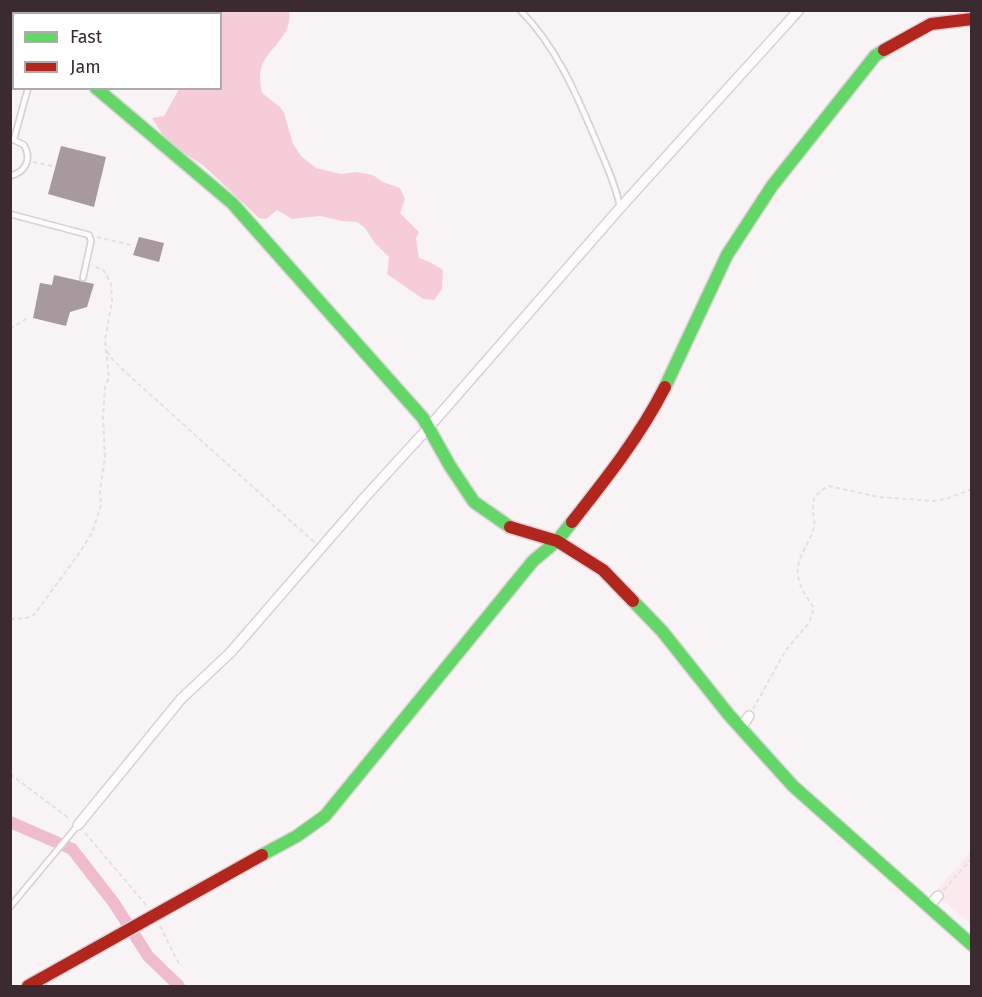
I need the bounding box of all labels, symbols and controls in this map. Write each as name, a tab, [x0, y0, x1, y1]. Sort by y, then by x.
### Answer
legend	[12, 12, 222, 90]
text: Fast	[70, 26, 102, 48]
text: Jam	[70, 56, 101, 78]

